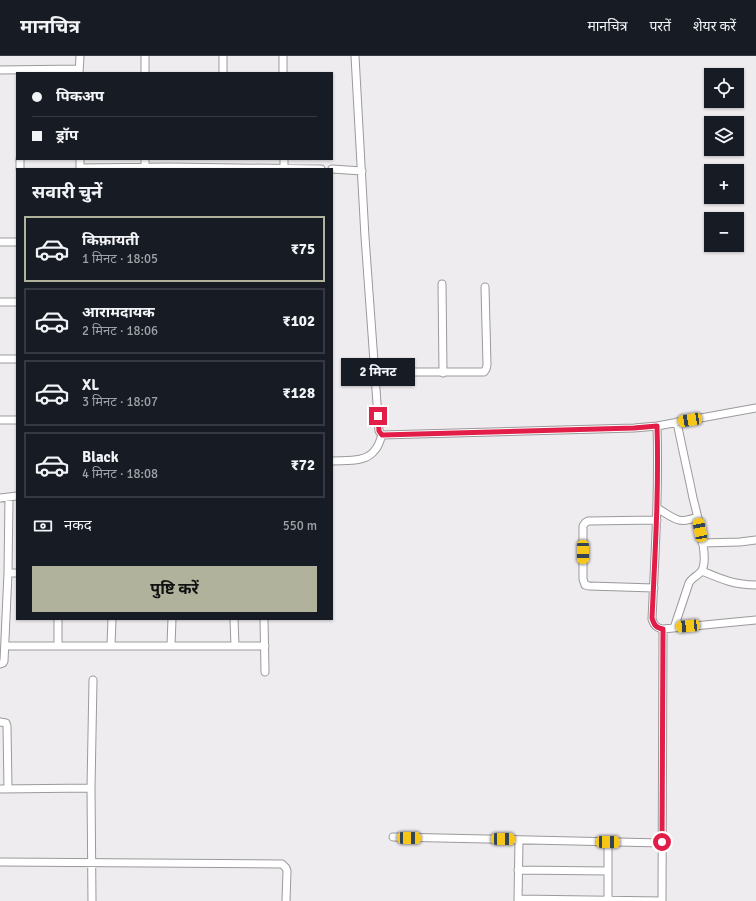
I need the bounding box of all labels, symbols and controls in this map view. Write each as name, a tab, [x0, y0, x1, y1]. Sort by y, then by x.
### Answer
text: मानचित्र	[20, 15, 80, 39]
text: मानचित्र	[587, 18, 627, 35]
text: परतें	[649, 18, 671, 35]
text: शेयर करें	[693, 18, 736, 35]
map controls	[704, 68, 744, 252]
button: locate	[704, 68, 744, 108]
text: पिकअप	[56, 87, 104, 105]
button: layers	[704, 116, 744, 156]
text: ड्रॉप	[56, 126, 78, 144]
button: +	[704, 164, 744, 204]
text: सवारी चुनें	[32, 181, 102, 203]
button: −	[704, 212, 744, 252]
icon: car	[34, 231, 70, 267]
text: किफ़ायती	[82, 231, 139, 249]
text: ₹75	[291, 240, 315, 258]
text: 1 मिनट · 18:05	[82, 251, 158, 267]
icon: car	[34, 303, 70, 339]
text: आरामदायक	[82, 303, 155, 321]
text: ₹102	[283, 312, 315, 330]
text: 2 मिनट · 18:06	[82, 323, 158, 339]
callout: 2 मिनट	[341, 358, 415, 386]
text: 2 मिनट	[359, 364, 397, 380]
icon: car	[34, 375, 70, 411]
text: XL	[82, 376, 99, 394]
text: ₹128	[283, 384, 315, 402]
text: 3 मिनट · 18:07	[82, 394, 158, 410]
route end	[369, 407, 387, 425]
car	[677, 412, 703, 428]
icon: car	[34, 447, 70, 483]
text: Black	[82, 448, 119, 466]
text: ₹72	[291, 456, 315, 474]
text: 4 मिनट · 18:08	[82, 466, 158, 482]
icon: cash	[32, 515, 54, 537]
text: नकद	[64, 516, 92, 534]
car	[692, 517, 708, 543]
text: 550 m	[283, 518, 317, 534]
car	[577, 540, 589, 564]
button: पुष्टि करें	[32, 566, 317, 612]
car	[676, 619, 700, 633]
car	[397, 832, 421, 844]
car	[491, 833, 515, 845]
route start	[653, 833, 671, 851]
car	[596, 836, 620, 848]

